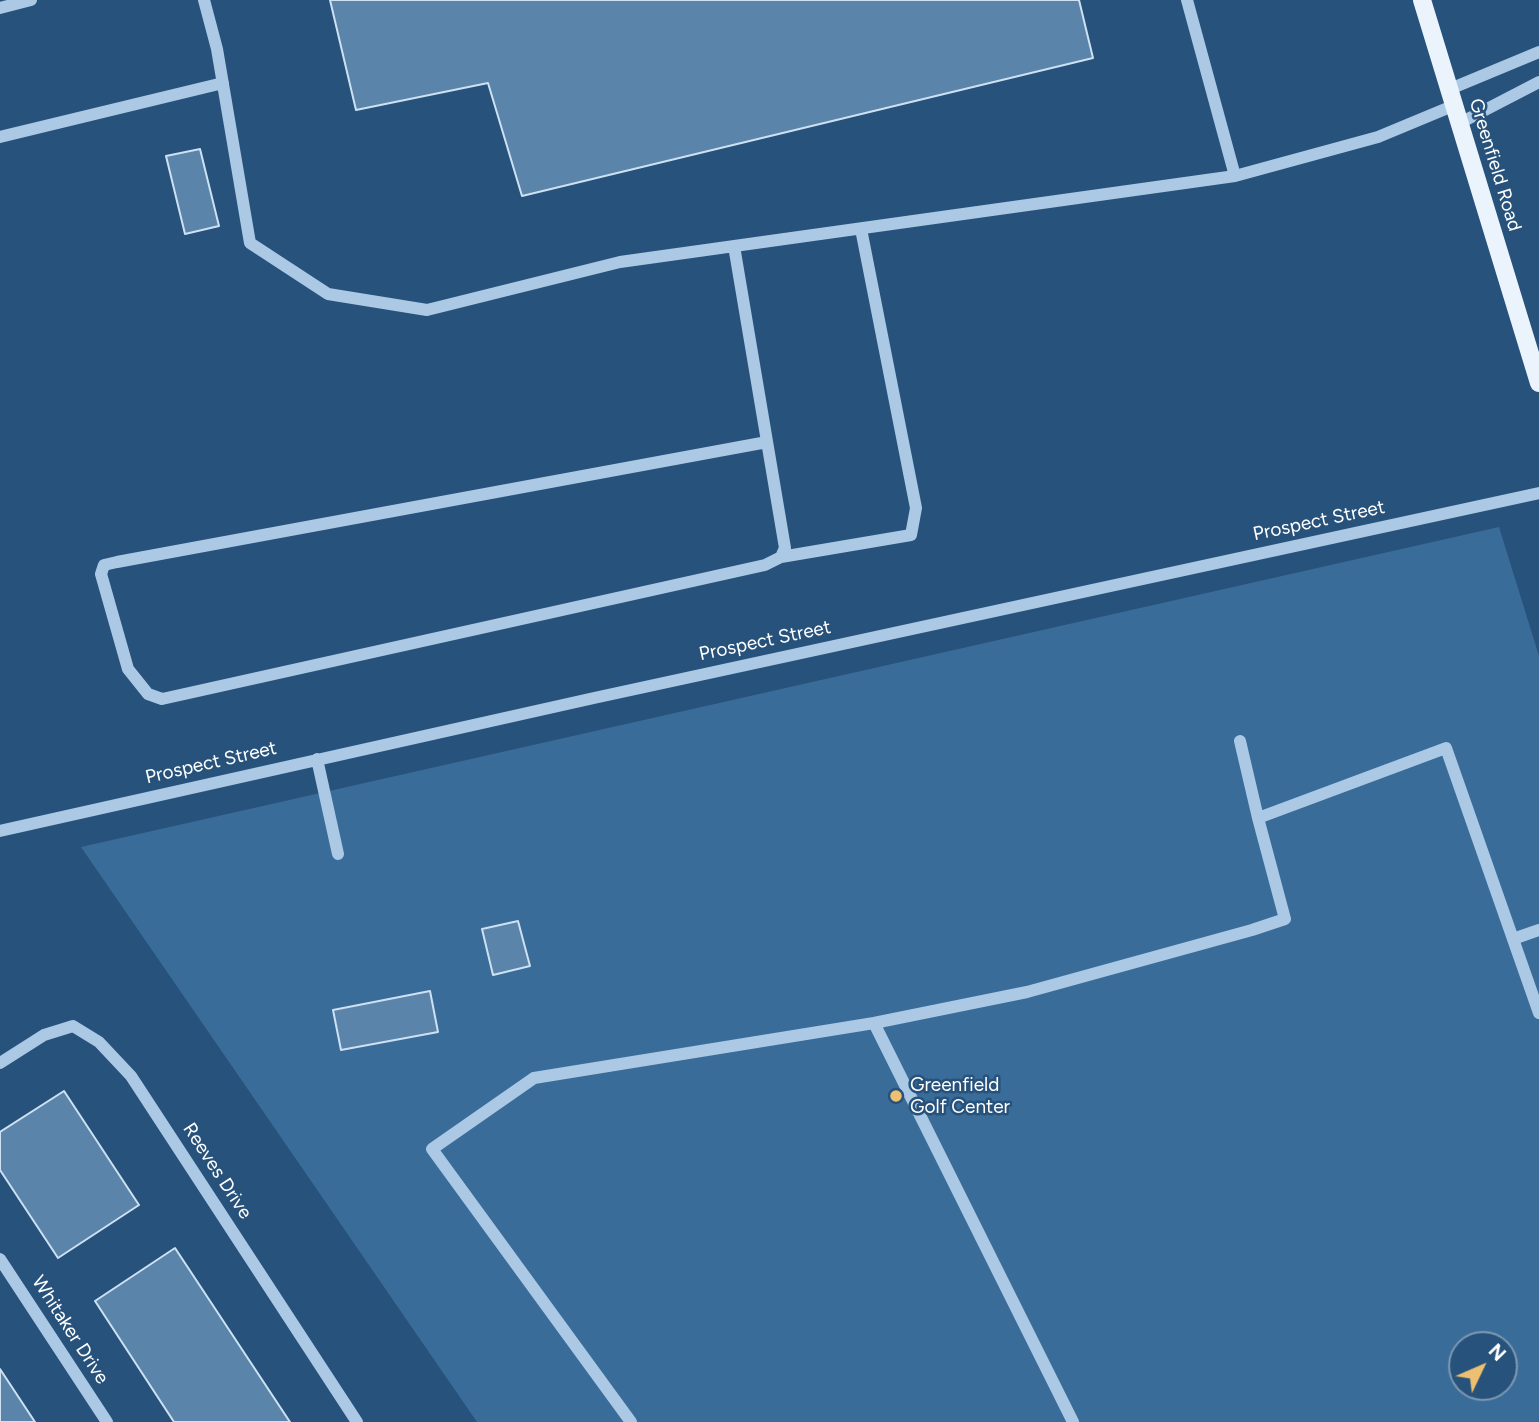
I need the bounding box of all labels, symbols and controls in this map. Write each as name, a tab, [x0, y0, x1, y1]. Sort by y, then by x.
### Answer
street label: Greenfield Road	[1464, 96, 1526, 234]
street label: Prospect Street	[1251, 496, 1387, 546]
street label: Prospect Street	[697, 616, 833, 666]
street label: Prospect Street	[143, 737, 279, 789]
place label: Greenfield Golf Center	[910, 1074, 1010, 1118]
marker: Greenfield Golf Center	[888, 1088, 904, 1104]
street label: Reeves Drive	[178, 1119, 256, 1223]
street label: Whitaker Drive	[27, 1272, 113, 1388]
north arrow	[1448, 1331, 1518, 1401]
text: N	[1484, 1339, 1510, 1366]

